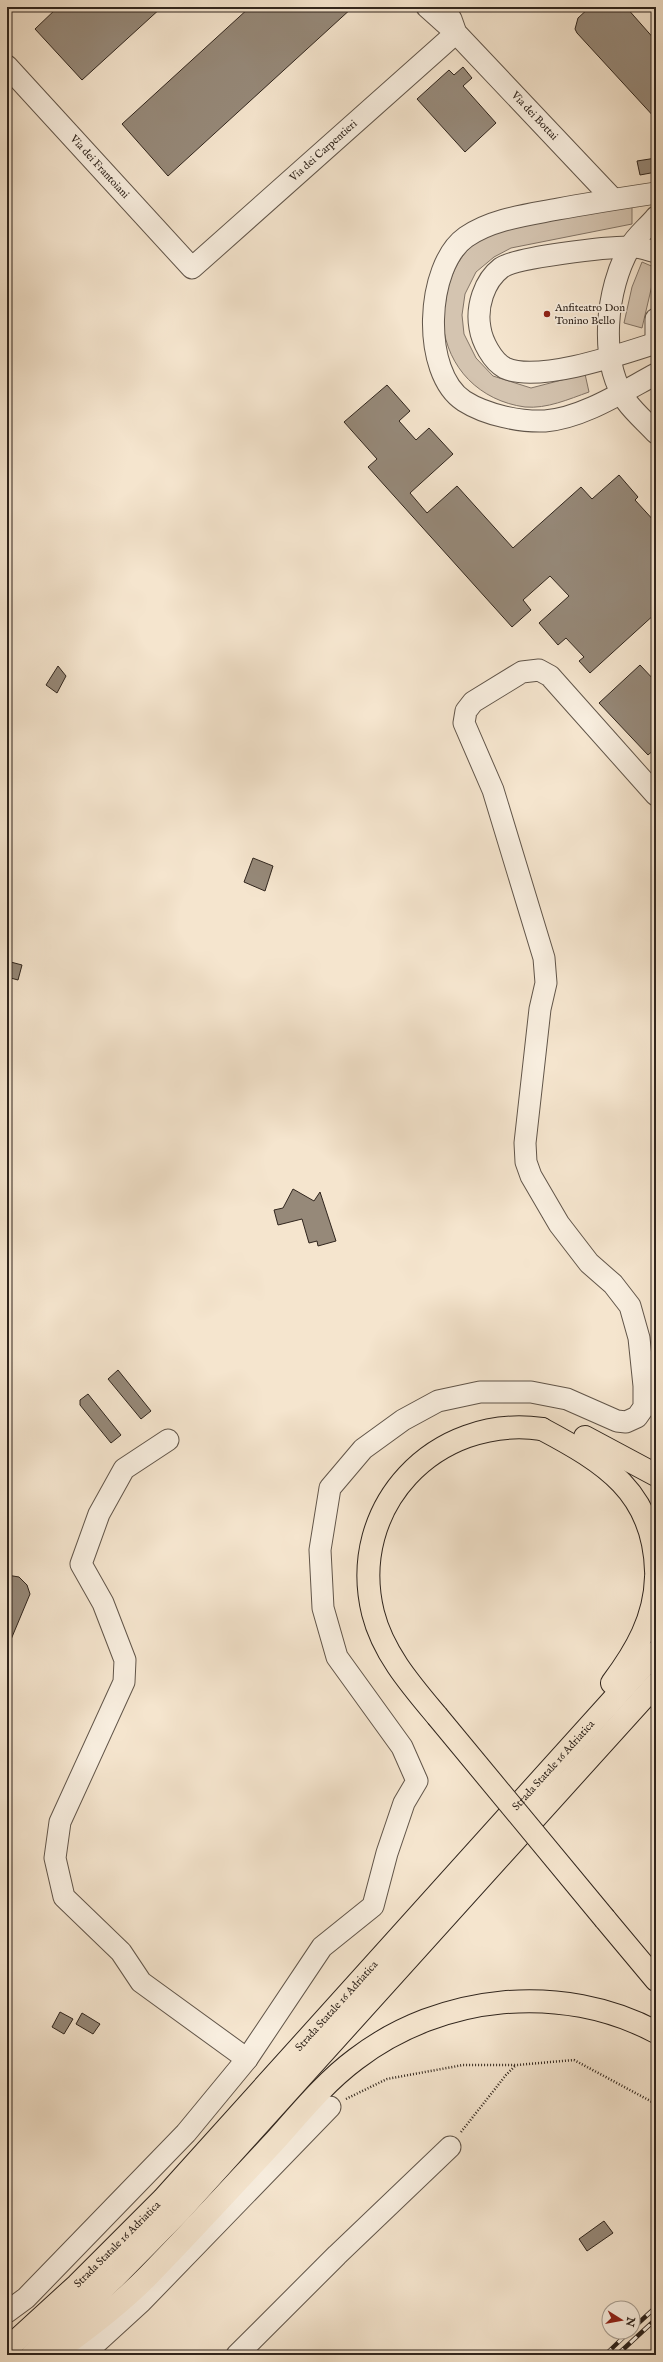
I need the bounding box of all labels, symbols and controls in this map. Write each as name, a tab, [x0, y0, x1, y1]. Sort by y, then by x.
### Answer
street label: Via dei Bottai	[507, 88, 561, 143]
street label: Via dei Carpentieri	[286, 117, 360, 185]
street label: Via dei Frantoiani	[66, 132, 132, 202]
place label: Anfiteatro Don Tonino Bello	[554, 301, 625, 328]
marker: Anfiteatro Don Tonino Bello	[542, 309, 552, 319]
street label: Strada Statale 16 Adriatica	[509, 1717, 598, 1814]
street label: Strada Statale 16 Adriatica	[292, 1958, 381, 2054]
street label: Strada Statale 16 Adriatica	[71, 2198, 164, 2291]
north arrow	[601, 2300, 641, 2340]
text: N	[622, 2315, 638, 2328]

